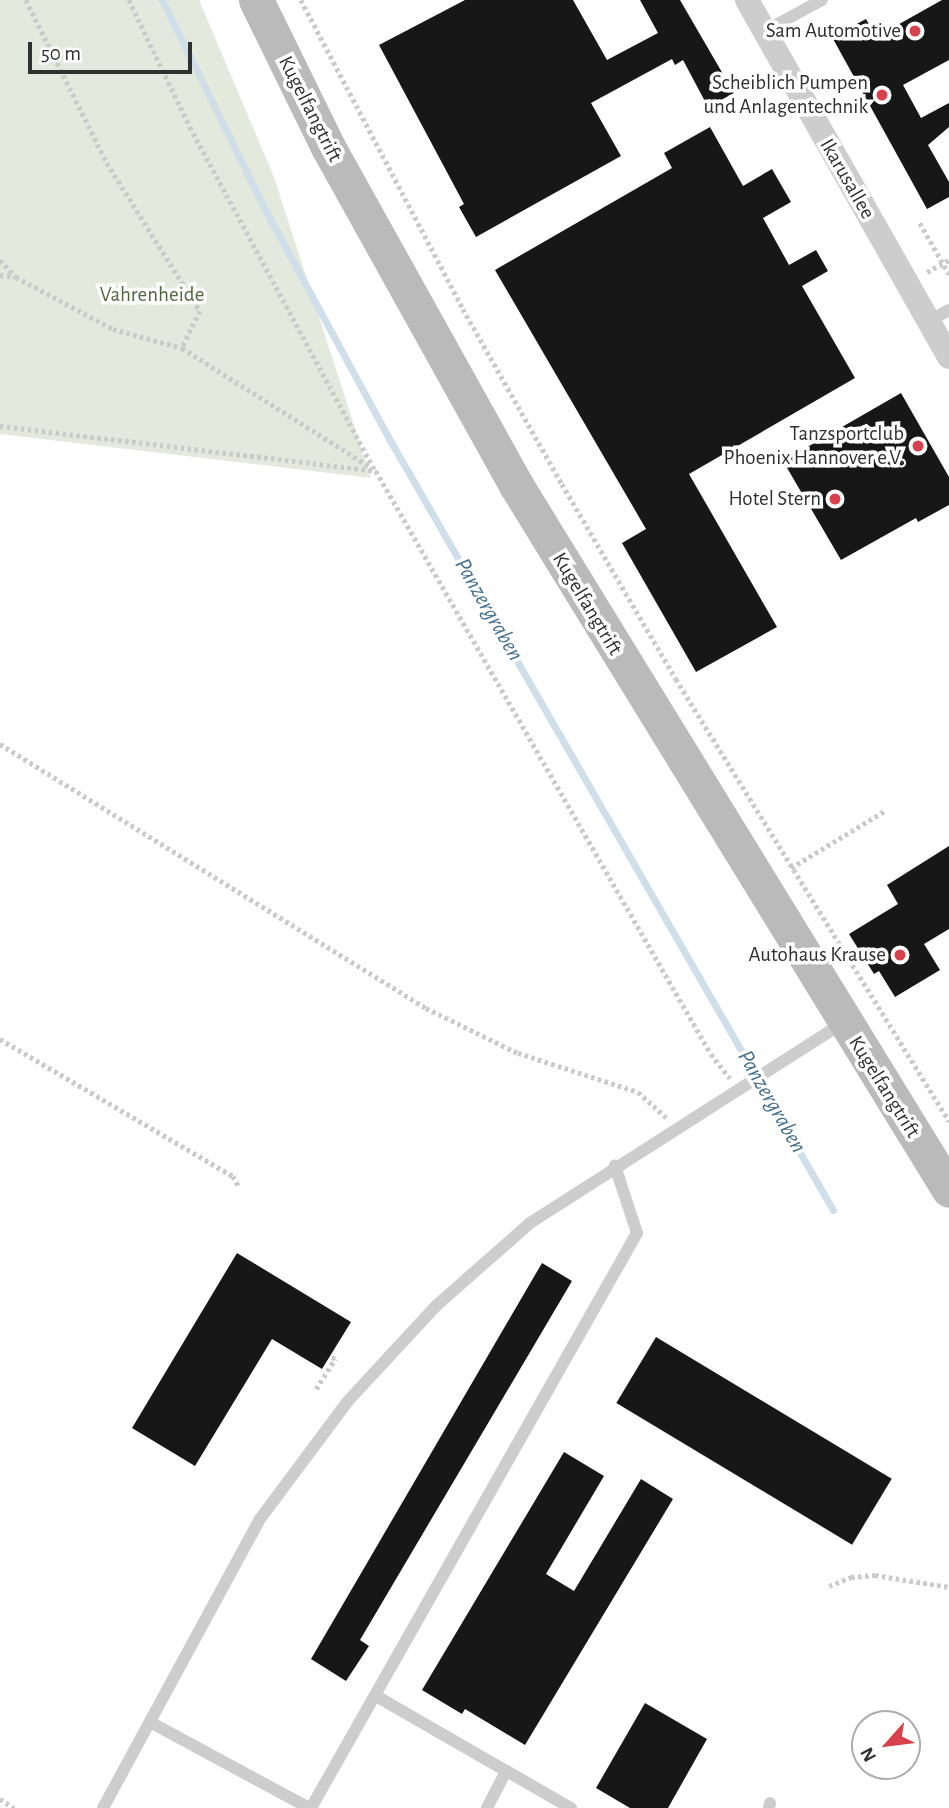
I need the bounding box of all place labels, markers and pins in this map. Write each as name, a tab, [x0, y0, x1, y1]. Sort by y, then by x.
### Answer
place label: Sam Automotive	[766, 18, 901, 44]
marker: Sam Automotive	[907, 23, 923, 39]
place label: Scheiblich Pumpen und Anlagentechnik	[704, 70, 868, 120]
marker: Scheiblich Pumpen und Anlagentechnik	[874, 87, 890, 103]
place label: Tanzsportclub Phoenix Hannover e.V.	[724, 421, 904, 471]
marker: Tanzsportclub Phoenix Hannover e.V.	[910, 438, 926, 454]
place label: Hotel Stern	[728, 486, 821, 512]
marker: Hotel Stern	[827, 491, 843, 507]
place label: Autohaus Krause	[749, 942, 886, 968]
marker: Autohaus Krause	[892, 947, 908, 963]

